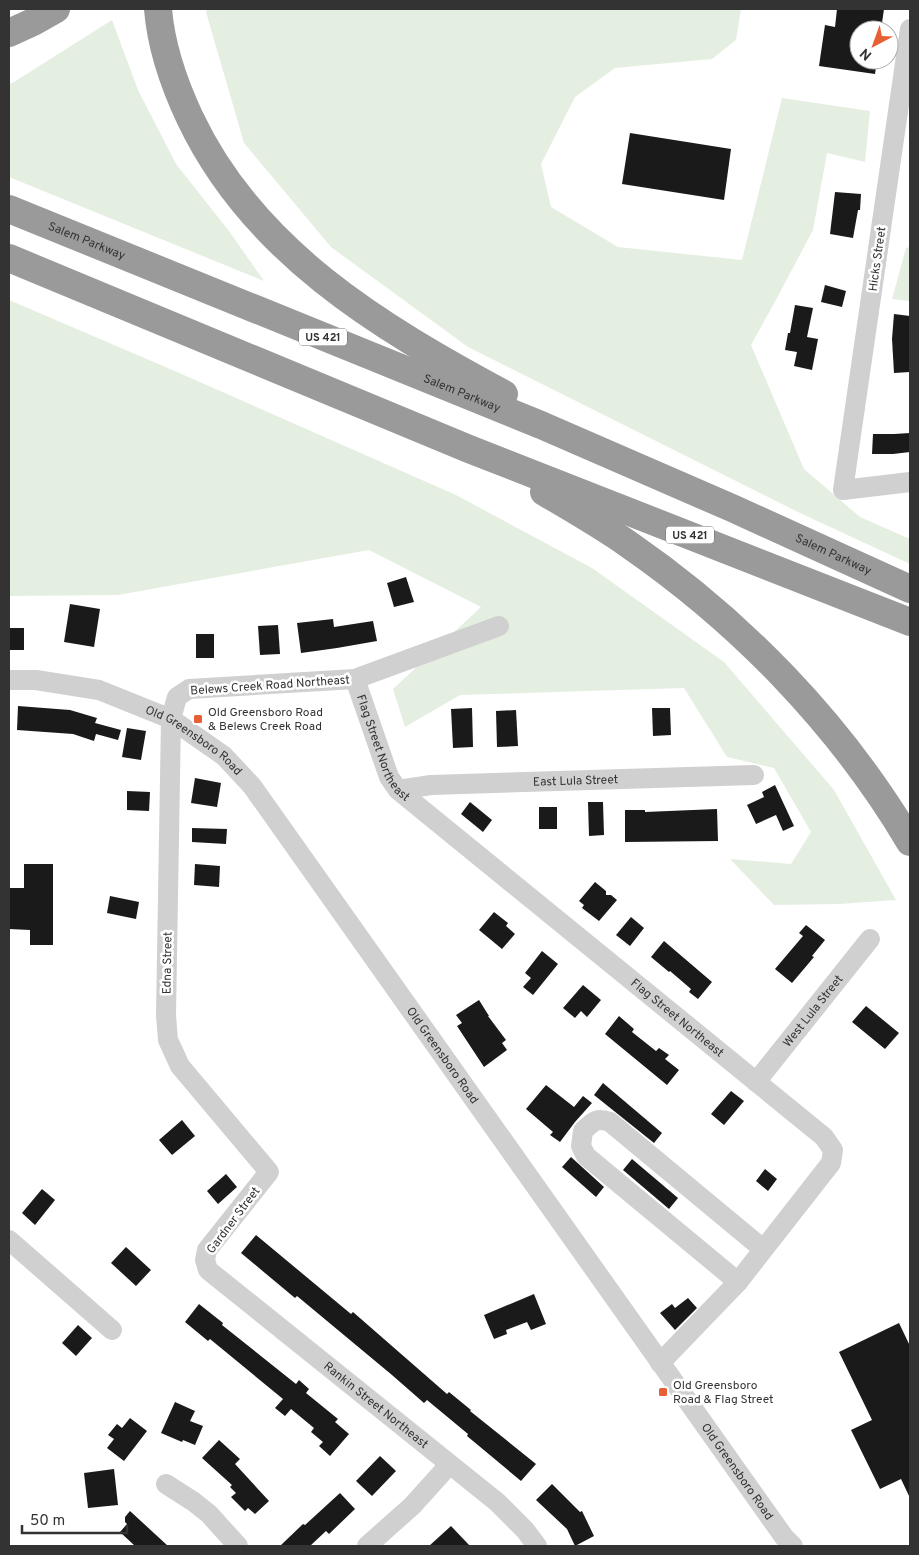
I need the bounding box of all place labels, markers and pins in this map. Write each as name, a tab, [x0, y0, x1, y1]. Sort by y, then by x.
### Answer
place label: Old Greensboro Road & Belews Creek Road	[208, 705, 323, 735]
marker: Old Greensboro Road & Belews Creek Road	[192, 713, 204, 725]
place label: Old Greensboro Road & Flag Street	[673, 1378, 774, 1408]
marker: Old Greensboro Road & Flag Street	[657, 1386, 669, 1398]

